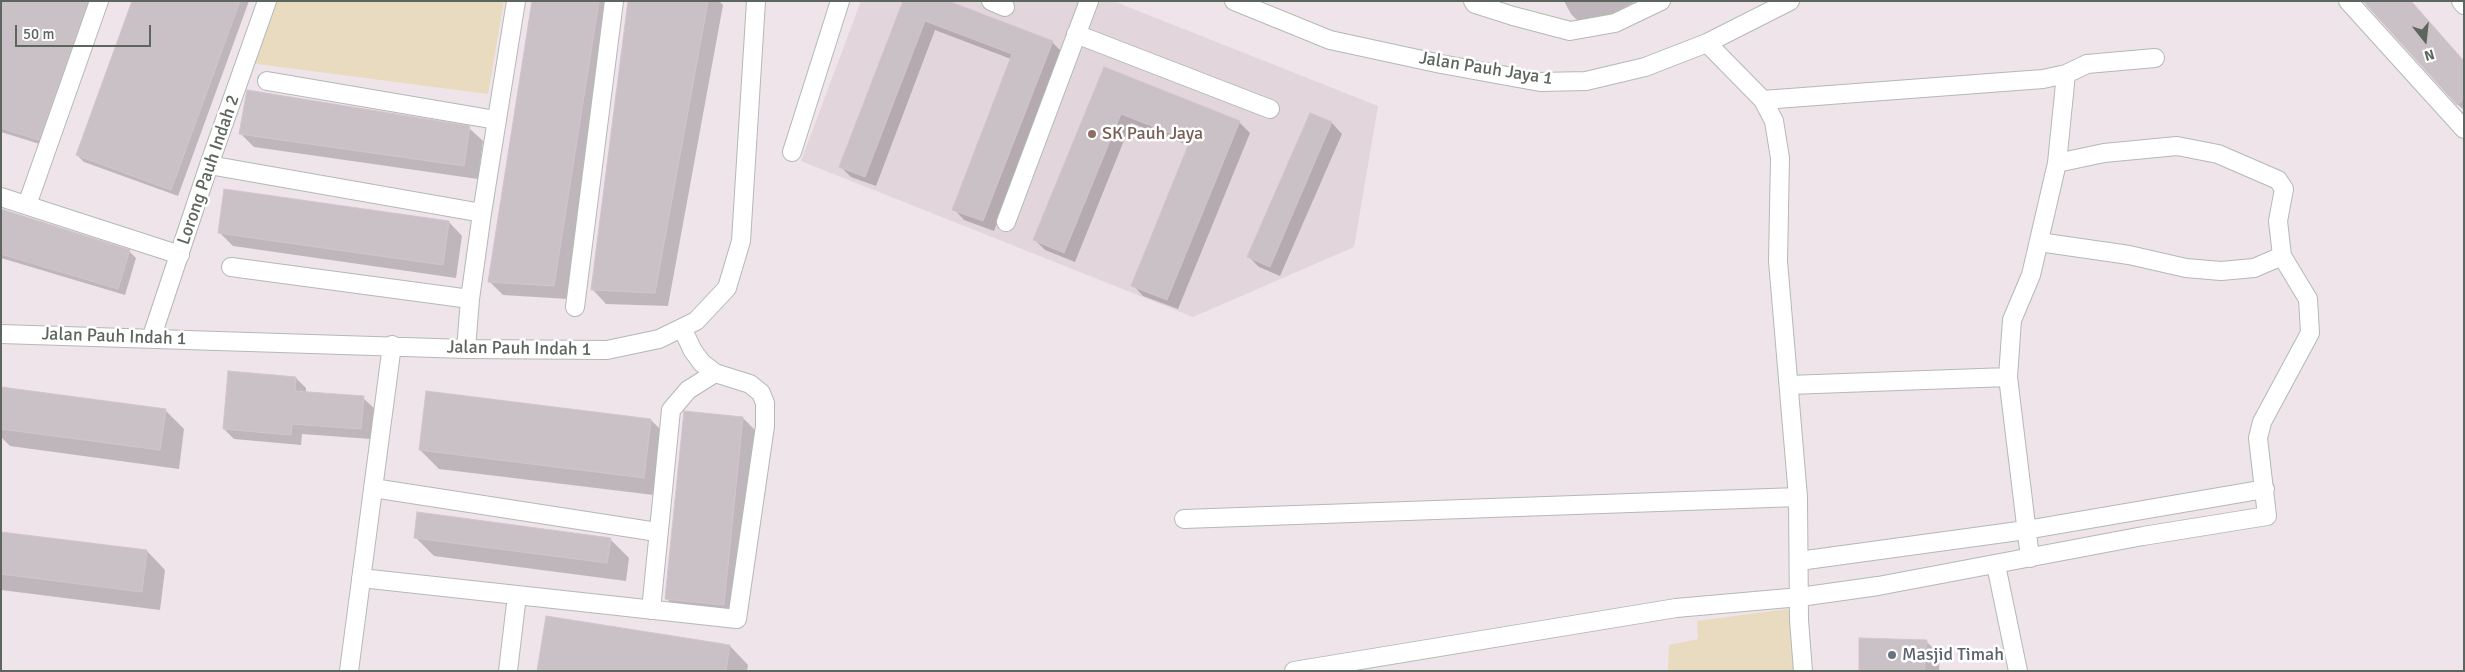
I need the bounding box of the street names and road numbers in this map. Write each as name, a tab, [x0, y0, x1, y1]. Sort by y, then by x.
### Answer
street label: Jalan Pauh Jaya 1	[1418, 48, 1554, 90]
street label: Lorong Pauh Indah 2	[173, 92, 245, 248]
street label: Jalan Pauh Indah 1	[41, 324, 187, 350]
street label: Jalan Pauh Indah 1	[446, 337, 592, 361]

